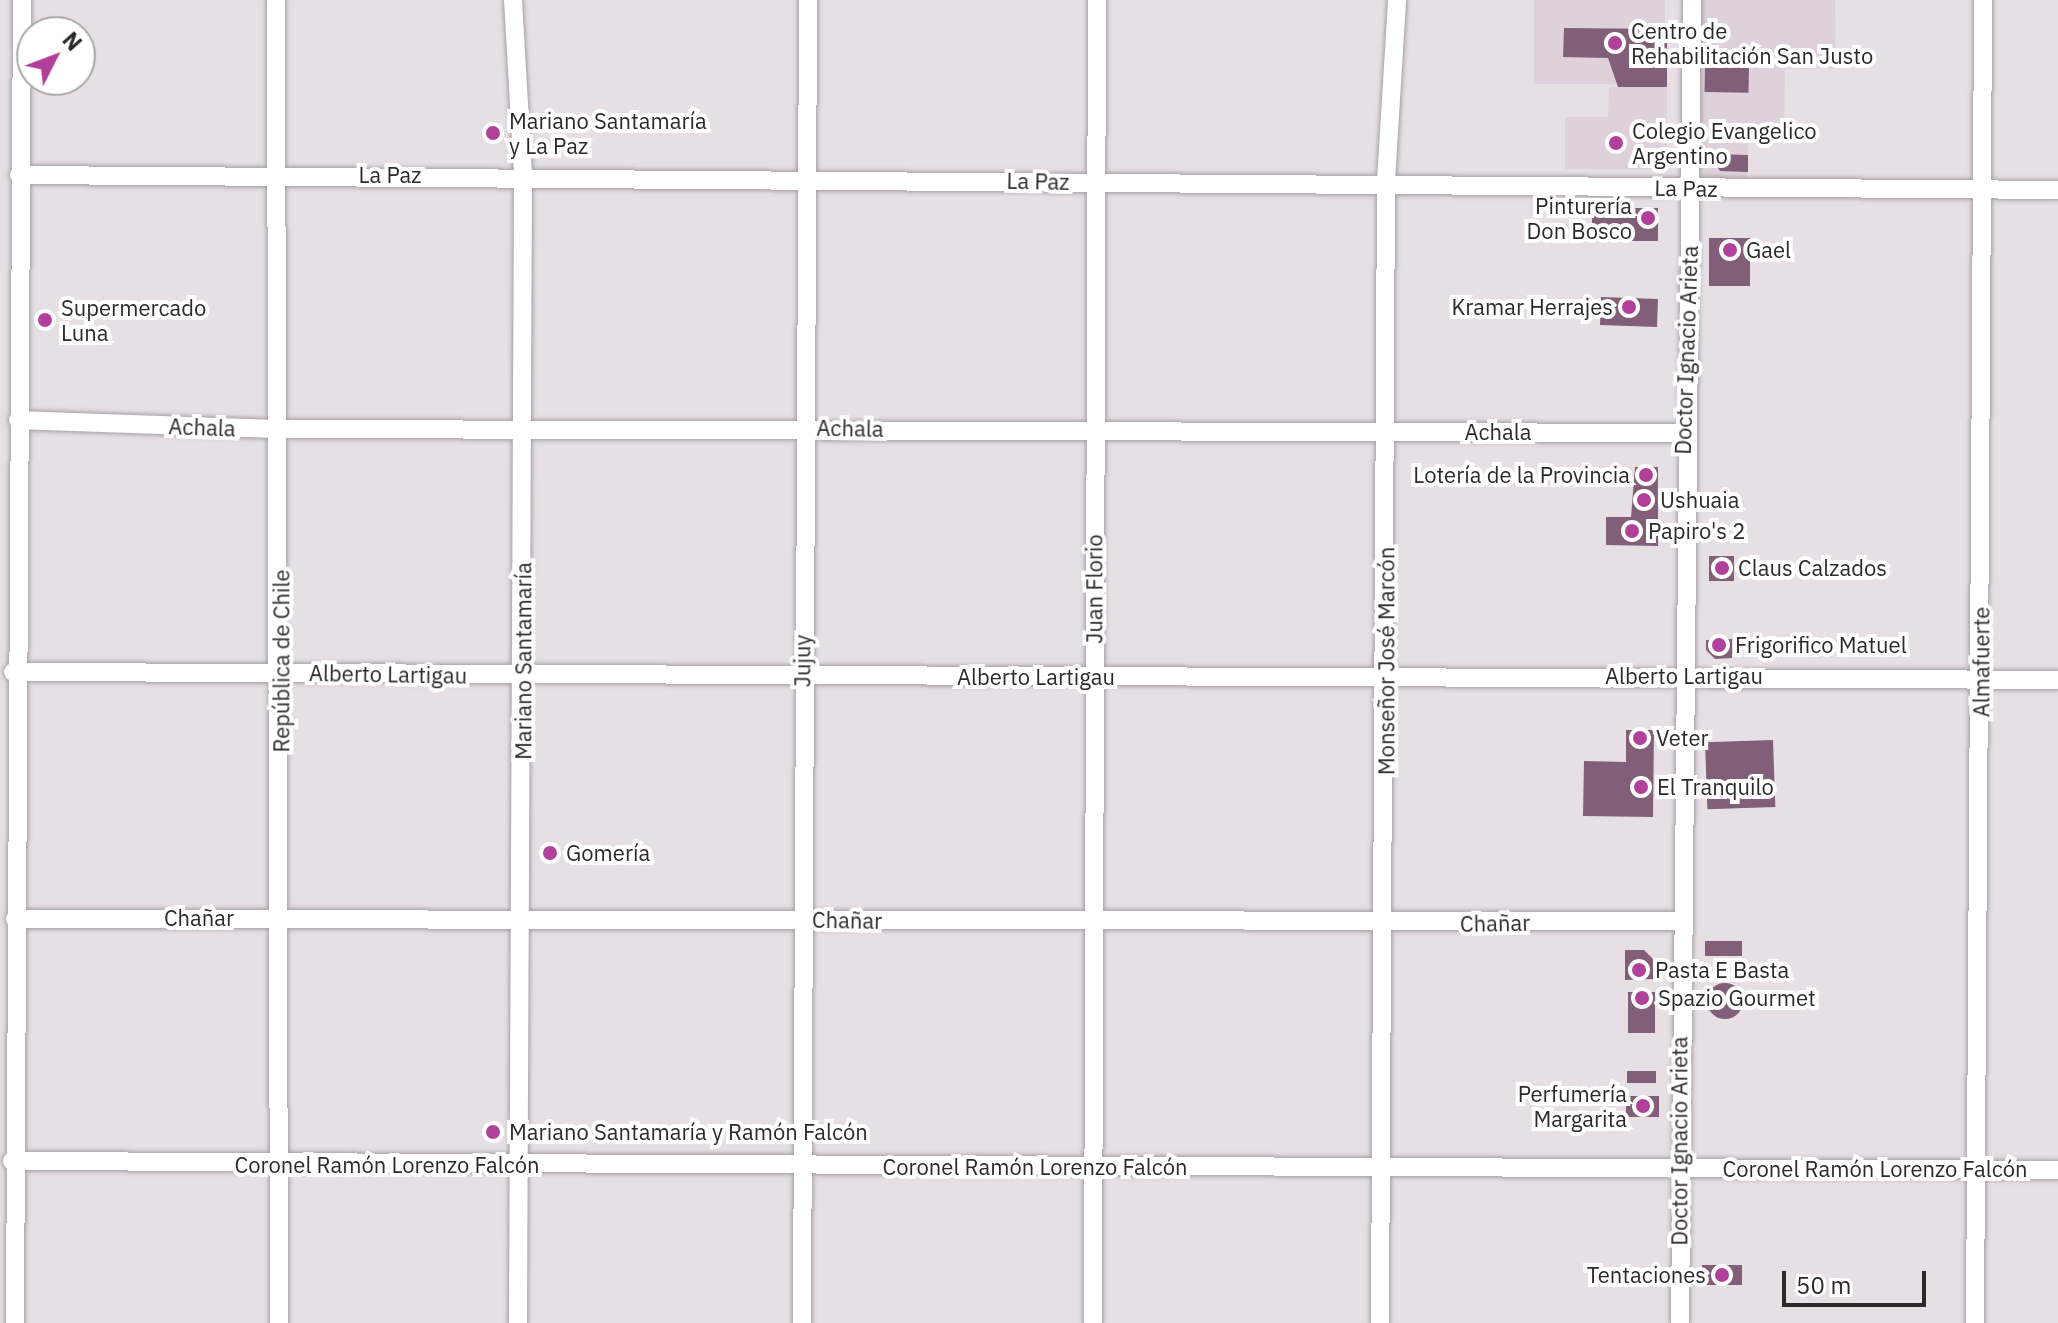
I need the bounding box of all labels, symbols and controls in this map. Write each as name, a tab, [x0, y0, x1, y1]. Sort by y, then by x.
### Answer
north arrow	[16, 16, 96, 96]
place label: Centro de Rehabilitación San Justo	[1631, 17, 1873, 68]
text: N	[57, 25, 89, 57]
marker: Centro de Rehabilitación San Justo	[1606, 34, 1624, 52]
place label: Mariano Santamaría y La Paz	[509, 107, 707, 158]
place label: Colegio Evangelico Argentino	[1632, 117, 1817, 168]
marker: Mariano Santamaría y La Paz	[484, 124, 502, 142]
marker: Colegio Evangelico Argentino	[1607, 134, 1625, 152]
street label: La Paz	[358, 162, 422, 188]
street label: La Paz	[1006, 167, 1070, 195]
street label: La Paz	[1654, 174, 1718, 202]
place label: Pinturería Don Bosco	[1527, 192, 1632, 244]
marker: Pinturería Don Bosco	[1639, 209, 1657, 227]
place label: Gael	[1746, 237, 1791, 263]
marker: Gael	[1721, 241, 1739, 259]
street label: Doctor Ignacio Arieta	[1669, 245, 1703, 455]
place label: Supermercado Luna	[61, 294, 206, 346]
place label: Kramar Herrajes	[1452, 294, 1613, 320]
marker: Kramar Herrajes	[1620, 298, 1638, 316]
marker: Supermercado Luna	[36, 311, 54, 329]
street label: Achala	[168, 413, 236, 441]
street label: Achala	[816, 414, 884, 442]
street label: Achala	[1464, 419, 1532, 445]
place label: Lotería de la Provincia	[1413, 462, 1630, 488]
marker: Lotería de la Provincia	[1637, 466, 1655, 484]
place label: Ushuaia	[1660, 487, 1740, 513]
marker: Ushuaia	[1635, 491, 1653, 509]
place label: Papiro's 2	[1648, 518, 1745, 544]
marker: Papiro's 2	[1623, 522, 1641, 540]
street label: Juan Florio	[1081, 534, 1107, 644]
street label: Monseñor José Marcón	[1373, 547, 1399, 775]
place label: Claus Calzados	[1738, 555, 1887, 581]
marker: Claus Calzados	[1713, 559, 1731, 577]
street label: Mariano Santamaría	[510, 562, 536, 760]
street label: República de Chile	[268, 569, 294, 753]
street label: Almafuerte	[1968, 607, 1994, 717]
place label: Frigorifico Matuel	[1735, 632, 1907, 658]
street label: Jujuy	[789, 635, 815, 687]
marker: Frigorifico Matuel	[1710, 636, 1728, 654]
street label: Alberto Lartigau	[309, 659, 467, 689]
street label: Alberto Lartigau	[1605, 663, 1763, 689]
street label: Alberto Lartigau	[957, 664, 1115, 690]
place label: Veter	[1656, 725, 1709, 751]
marker: Veter	[1631, 729, 1649, 747]
place label: El Tranquilo	[1657, 774, 1774, 800]
marker: El Tranquilo	[1632, 778, 1650, 796]
place label: Gomería	[566, 840, 650, 866]
marker: Gomería	[541, 844, 559, 862]
street label: Chañar	[164, 905, 234, 931]
street label: Chañar	[812, 906, 882, 934]
street label: Chañar	[1460, 909, 1530, 937]
place label: Pasta E Basta	[1655, 957, 1789, 983]
marker: Pasta E Basta	[1630, 961, 1648, 979]
place label: Spazio Gourmet	[1658, 985, 1816, 1011]
marker: Spazio Gourmet	[1633, 989, 1651, 1007]
street label: Doctor Ignacio Arieta	[1666, 1036, 1692, 1246]
place label: Perfumería Margarita	[1518, 1080, 1627, 1132]
marker: Perfumería Margarita	[1634, 1097, 1652, 1115]
place label: Mariano Santamaría y Ramón Falcón	[509, 1119, 868, 1145]
marker: Mariano Santamaría y Ramón Falcón	[484, 1123, 502, 1141]
street label: Coronel Ramón Lorenzo Falcón	[235, 1152, 539, 1178]
street label: Coronel Ramón Lorenzo Falcón	[883, 1154, 1187, 1180]
street label: Coronel Ramón Lorenzo Falcón	[1723, 1156, 2027, 1182]
scale bar	[1786, 1255, 1930, 1305]
place label: Tentaciones	[1587, 1262, 1706, 1288]
marker: Tentaciones	[1713, 1266, 1731, 1284]
text: 50 m	[1796, 1269, 1851, 1301]

